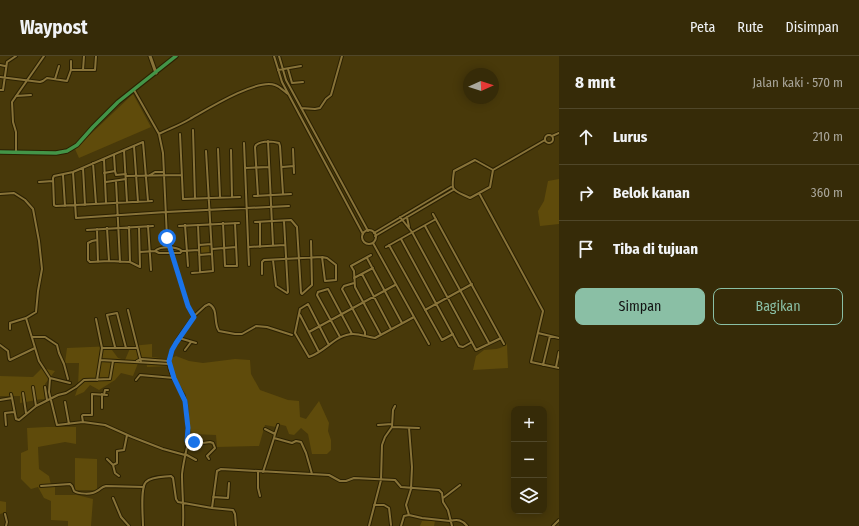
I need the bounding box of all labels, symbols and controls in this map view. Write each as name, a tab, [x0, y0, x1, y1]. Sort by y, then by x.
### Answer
text: Waypost	[20, 16, 88, 39]
text: Peta	[690, 19, 715, 36]
text: Rute	[737, 19, 764, 36]
text: Disimpan	[786, 19, 839, 36]
north arrow	[463, 68, 499, 104]
text: 8 mnt	[575, 72, 615, 93]
text: Jalan kaki · 570 m	[752, 75, 843, 90]
icon: ahead	[575, 126, 597, 148]
text: Lurus	[613, 128, 647, 146]
text: 210 m	[813, 129, 843, 144]
icon: right	[575, 182, 597, 204]
text: Belok kanan	[613, 184, 690, 202]
text: 360 m	[811, 185, 843, 200]
route start	[158, 229, 176, 247]
icon: arrive	[575, 238, 597, 260]
text: Tiba di tujuan	[613, 240, 698, 258]
button: Simpan	[575, 288, 705, 325]
button: Bagikan	[713, 288, 843, 325]
map controls	[511, 406, 547, 514]
button: +	[511, 406, 547, 442]
route end	[185, 433, 203, 451]
button: −	[511, 442, 547, 478]
button: layers	[511, 478, 547, 514]

